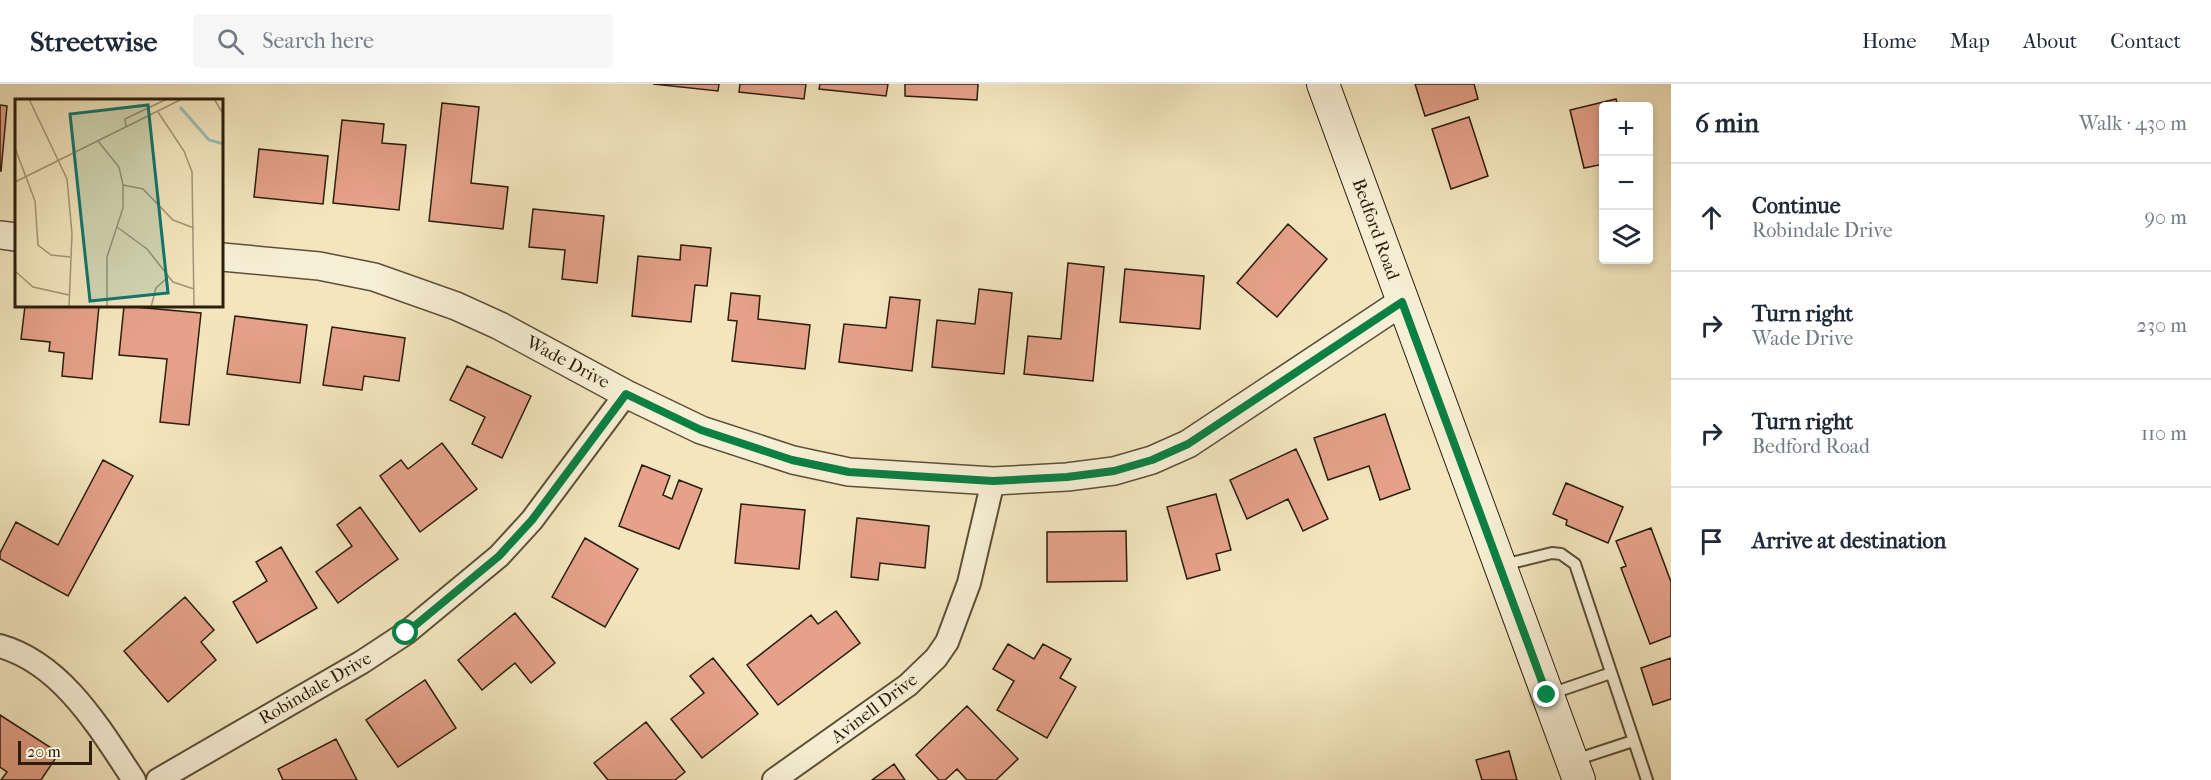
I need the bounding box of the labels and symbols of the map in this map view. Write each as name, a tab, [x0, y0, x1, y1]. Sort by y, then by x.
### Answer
inset map	[15, 99, 224, 308]
street label: Bedford Road	[1348, 176, 1404, 283]
street label: Wade Drive	[522, 331, 613, 393]
route start	[392, 619, 418, 645]
street label: Robindale Drive	[255, 648, 375, 729]
street label: Avinell Drive	[826, 669, 922, 748]
route end	[1533, 681, 1559, 707]
scale bar	[18, 738, 92, 766]

